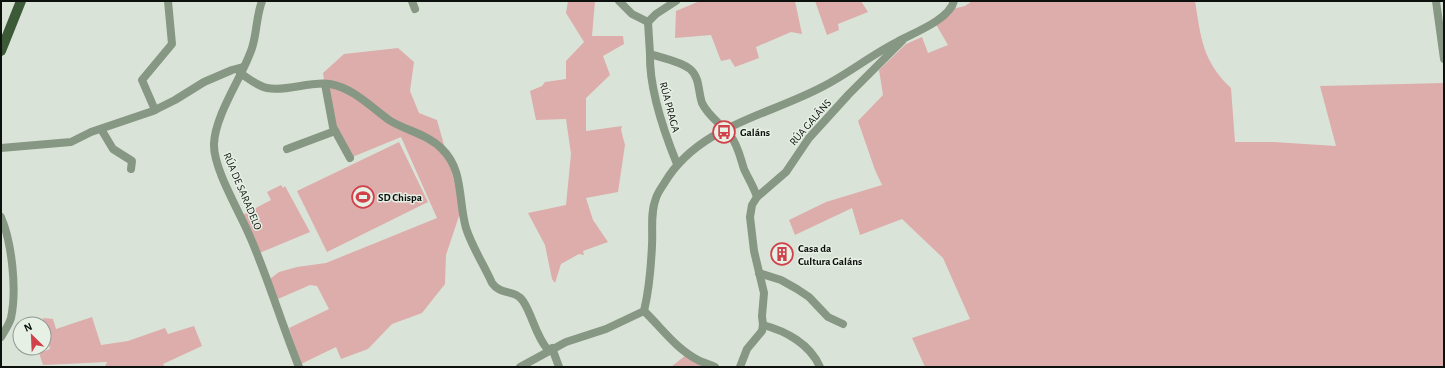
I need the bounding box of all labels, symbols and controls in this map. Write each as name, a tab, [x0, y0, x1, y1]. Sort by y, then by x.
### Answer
street label: RÚA PRAGA	[658, 80, 683, 134]
street label: RÚA GALÁNS	[787, 96, 833, 148]
bus stop icon: Galáns	[711, 119, 737, 145]
place label: Galáns	[740, 127, 770, 138]
street label: RÚA DE SARADELO	[221, 151, 265, 231]
sports icon: SD Chispa	[350, 184, 376, 210]
place label: SD Chispa	[378, 192, 423, 203]
building icon: Casa da Cultura Galáns	[769, 241, 795, 267]
place label: Casa da Cultura Galáns	[798, 243, 862, 267]
north arrow	[12, 316, 52, 356]
text: N	[22, 321, 34, 334]

